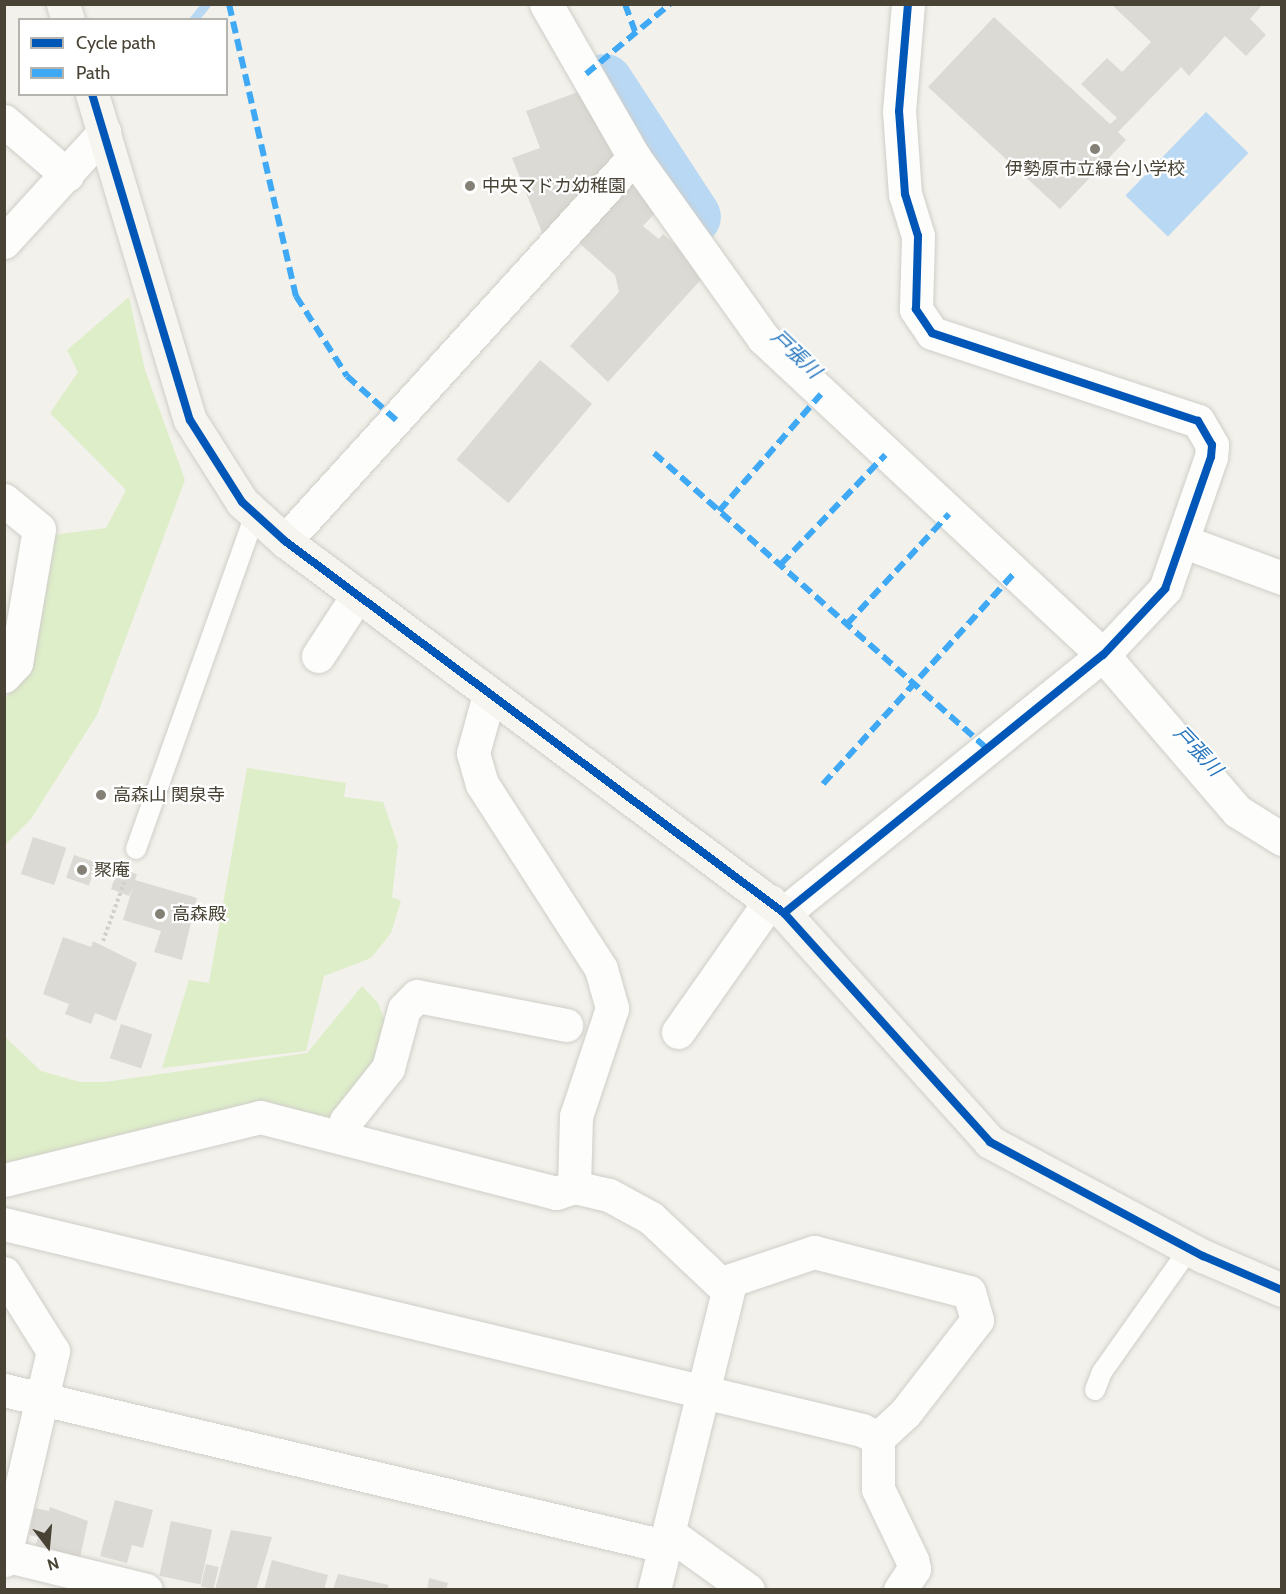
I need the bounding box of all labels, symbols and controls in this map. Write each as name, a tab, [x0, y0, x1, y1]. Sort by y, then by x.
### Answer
legend	[18, 18, 228, 96]
text: Cycle path	[76, 32, 156, 54]
text: Path	[76, 62, 110, 84]
marker: 伊勢原市立緑台小学校	[1088, 142, 1102, 156]
place label: 伊勢原市立緑台小学校	[1005, 158, 1185, 180]
place label: 中央マドカ幼稚園	[482, 175, 626, 197]
marker: 中央マドカ幼稚園	[463, 179, 477, 193]
water label: 戸張川	[766, 325, 826, 383]
water label: 戸張川	[1169, 721, 1227, 781]
place label: 高森山 関泉寺	[113, 784, 225, 806]
marker: 高森山 関泉寺	[94, 788, 108, 802]
place label: 聚庵	[94, 859, 130, 881]
marker: 聚庵	[75, 863, 89, 877]
place label: 高森殿	[172, 903, 226, 925]
marker: 高森殿	[153, 907, 167, 921]
north arrow	[18, 1516, 78, 1576]
text: N	[45, 1553, 61, 1574]

